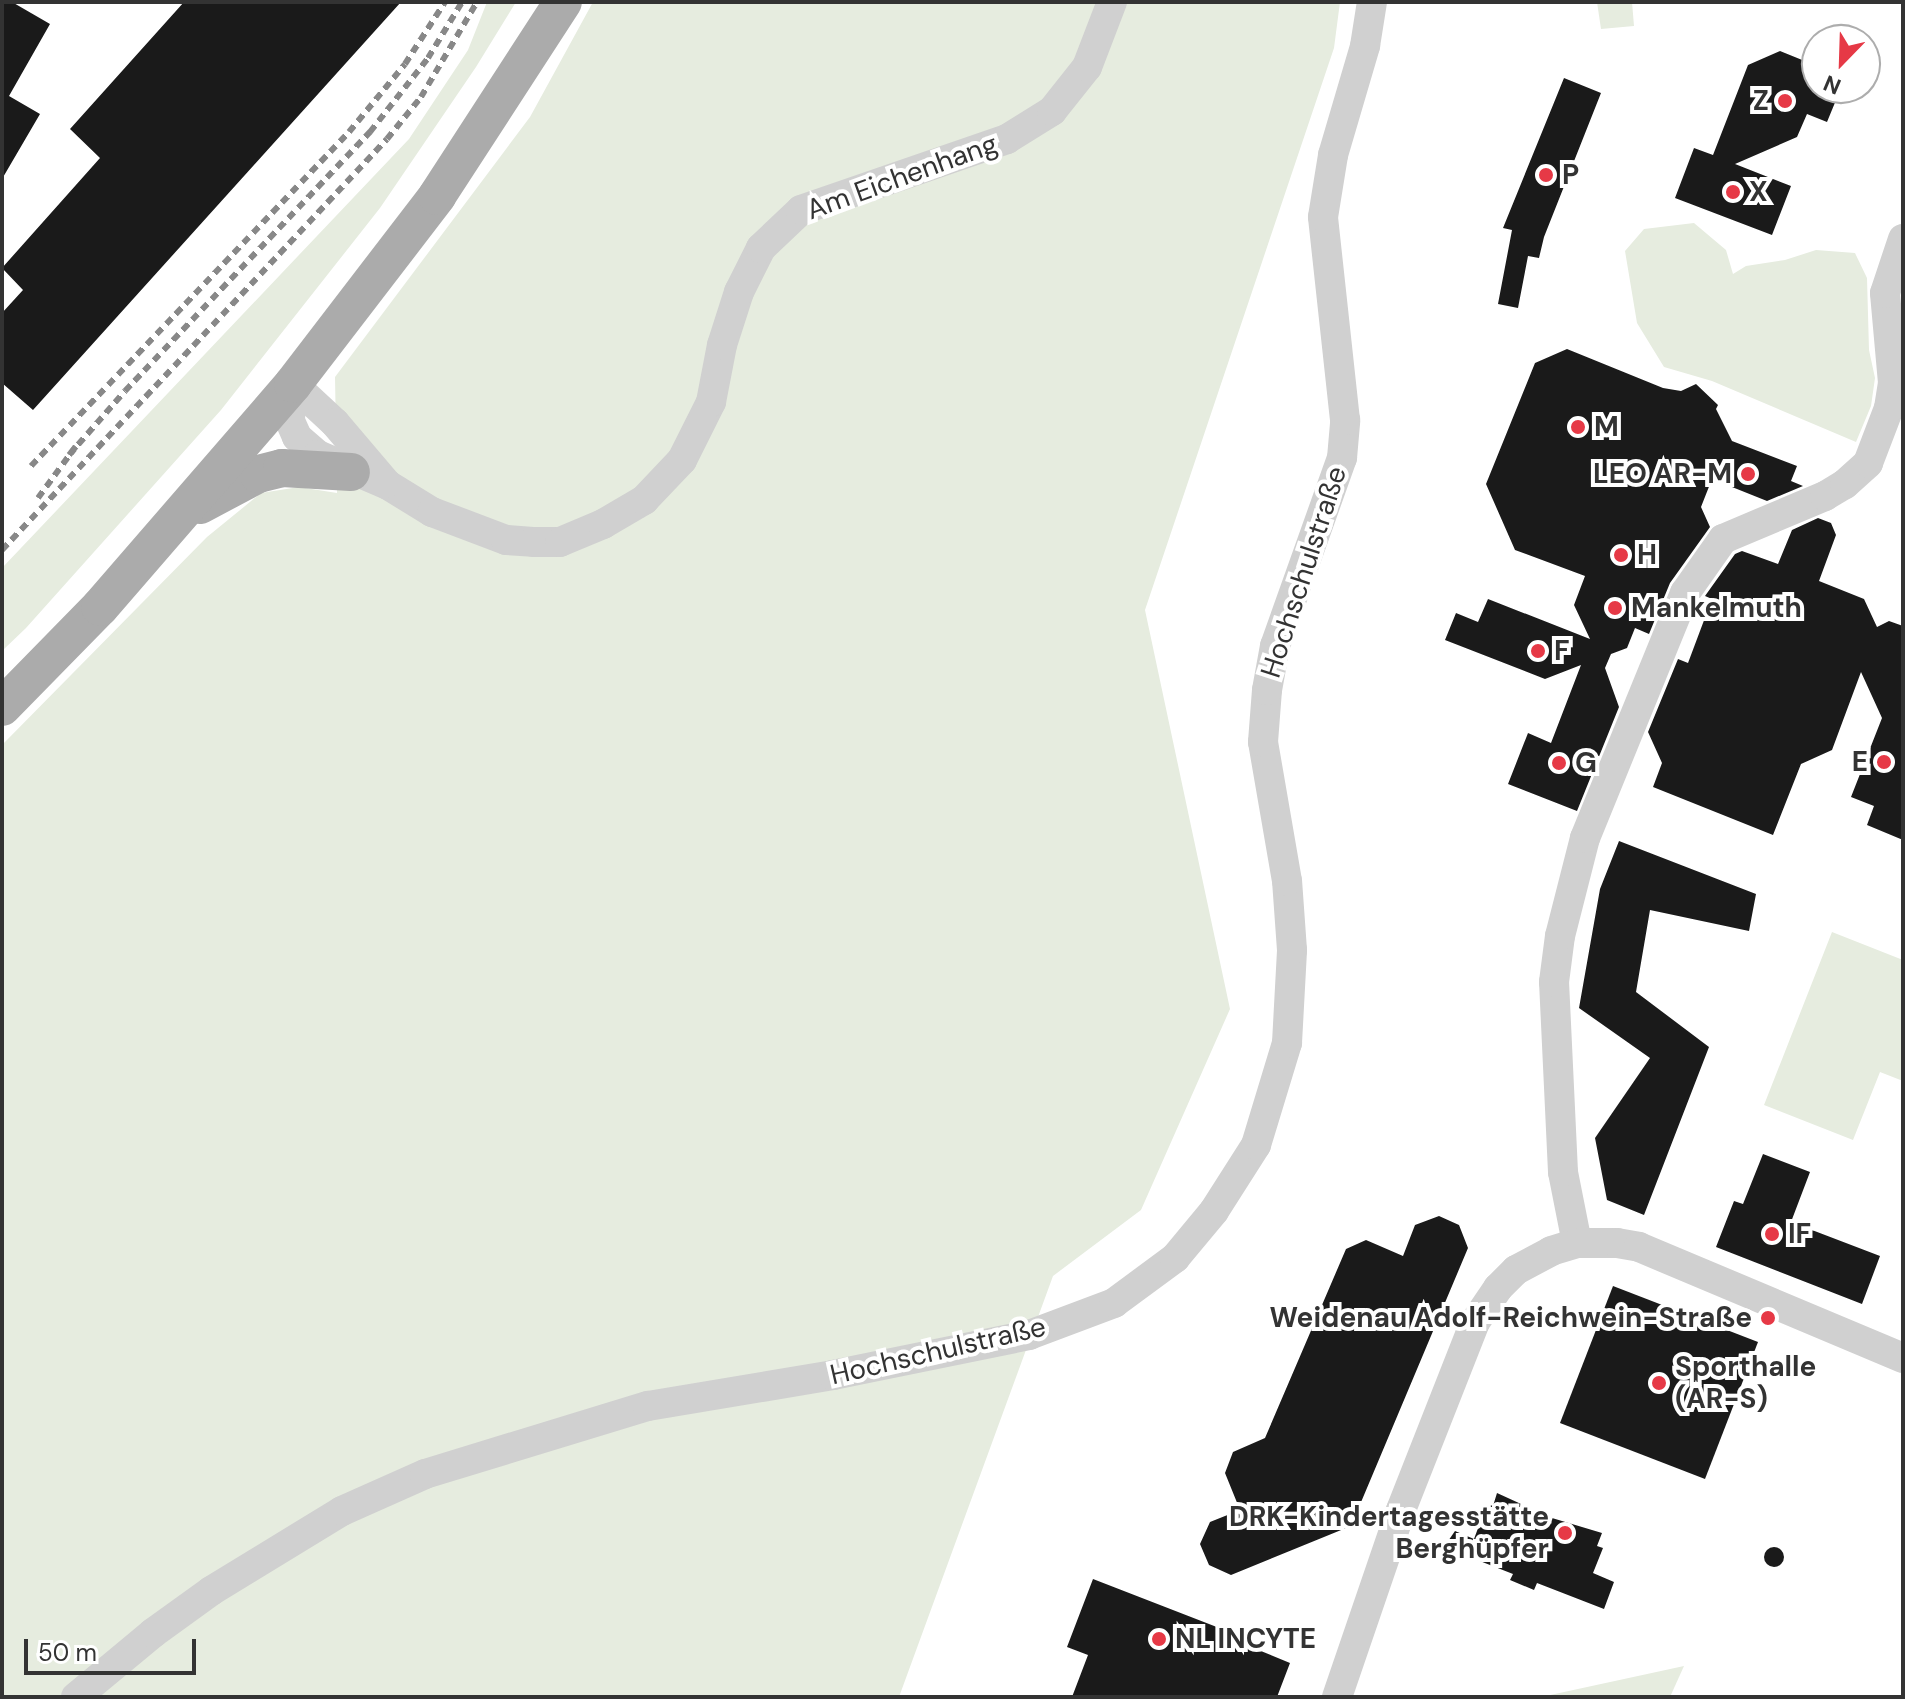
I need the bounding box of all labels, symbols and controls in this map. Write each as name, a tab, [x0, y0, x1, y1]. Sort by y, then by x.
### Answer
north arrow	[1801, 24, 1881, 104]
text: N	[1819, 68, 1845, 101]
place label: Z	[1753, 84, 1769, 118]
marker: Z	[1776, 92, 1794, 110]
street label: Am Eichenhang	[802, 127, 1002, 227]
place label: P	[1562, 158, 1579, 192]
marker: P	[1537, 166, 1555, 184]
place label: X	[1749, 175, 1768, 209]
marker: X	[1724, 183, 1742, 201]
place label: M	[1594, 410, 1619, 444]
marker: M	[1569, 418, 1587, 436]
place label: LEO AR-M	[1593, 457, 1732, 491]
street label: Hochschulstraße	[1254, 462, 1354, 682]
marker: LEO AR-M	[1739, 465, 1757, 483]
place label: H	[1637, 538, 1657, 572]
marker: H	[1612, 546, 1630, 564]
place label: Mankelmuth	[1631, 591, 1802, 625]
marker: Mankelmuth	[1606, 599, 1624, 617]
place label: F	[1554, 634, 1570, 668]
marker: F	[1529, 642, 1547, 660]
place label: E	[1852, 745, 1868, 779]
place label: G	[1575, 746, 1597, 780]
marker: E	[1875, 753, 1893, 771]
marker: G	[1550, 754, 1568, 772]
place label: IF	[1788, 1217, 1811, 1251]
marker: IF	[1763, 1225, 1781, 1243]
place label: Weidenau Adolf-Reichwein-Straße	[1270, 1301, 1752, 1335]
marker: Weidenau Adolf-Reichwein-Straße	[1759, 1309, 1777, 1327]
street label: Hochschulstraße	[827, 1310, 1049, 1392]
place label: Sporthalle (AR-S)	[1675, 1350, 1816, 1416]
marker: Sporthalle (AR-S)	[1650, 1374, 1668, 1392]
place label: DRK-Kindertagesstätte Berghüpfer	[1229, 1500, 1549, 1566]
marker: DRK-Kindertagesstätte Berghüpfer	[1556, 1524, 1574, 1542]
place label: NL INCYTE	[1175, 1622, 1316, 1656]
scale bar	[28, 1623, 200, 1673]
marker: NL INCYTE	[1150, 1630, 1168, 1648]
text: 50 m	[38, 1637, 97, 1668]

